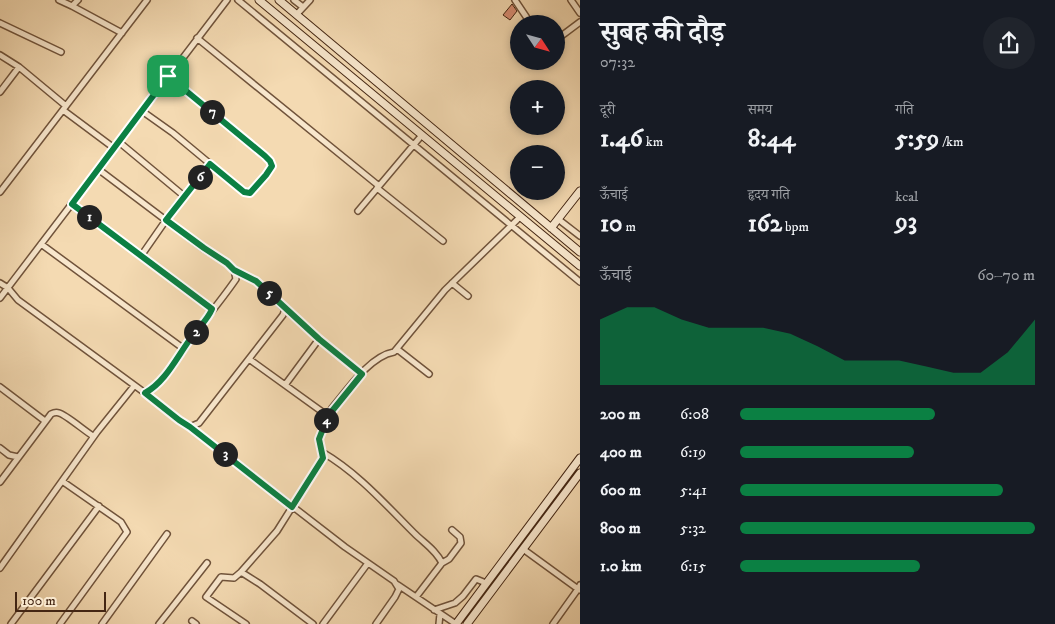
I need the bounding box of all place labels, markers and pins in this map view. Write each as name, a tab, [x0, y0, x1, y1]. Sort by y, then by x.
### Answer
pin	[147, 55, 189, 97]
pin: 7	[200, 100, 224, 124]
pin: 6	[188, 164, 212, 190]
pin: 1	[76, 204, 102, 230]
pin: 5	[256, 280, 282, 306]
pin: 2	[184, 320, 208, 344]
pin: 4	[314, 408, 338, 432]
pin: 3	[212, 442, 238, 466]

